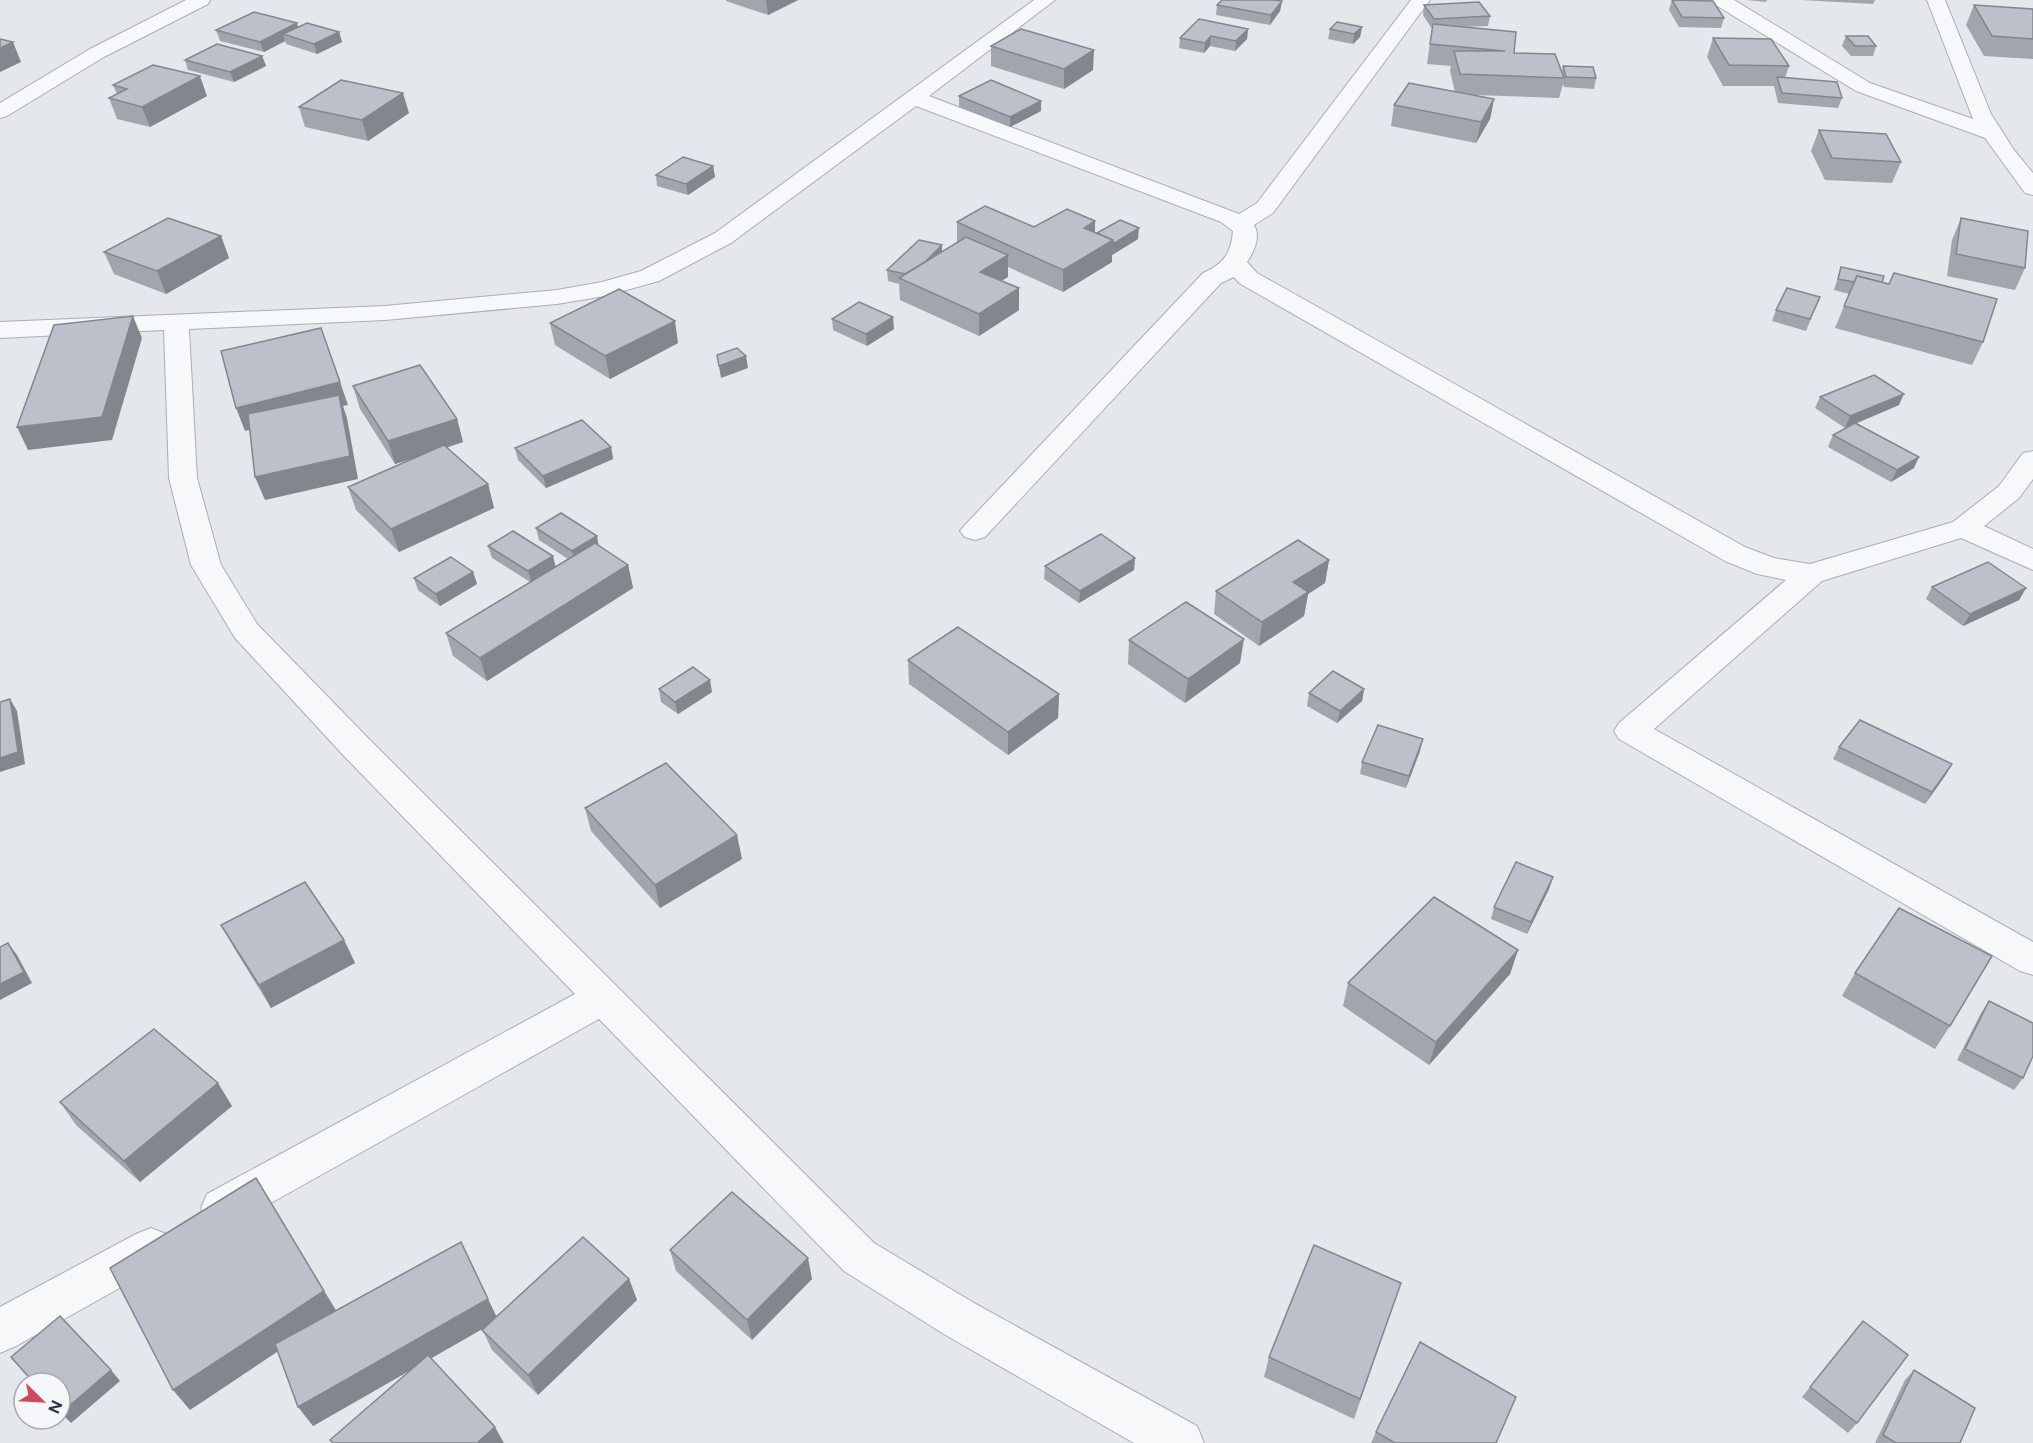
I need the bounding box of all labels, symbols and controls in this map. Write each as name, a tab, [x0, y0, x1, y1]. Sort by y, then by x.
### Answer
north arrow	[12, 1371, 72, 1431]
text: N	[44, 1397, 66, 1416]

